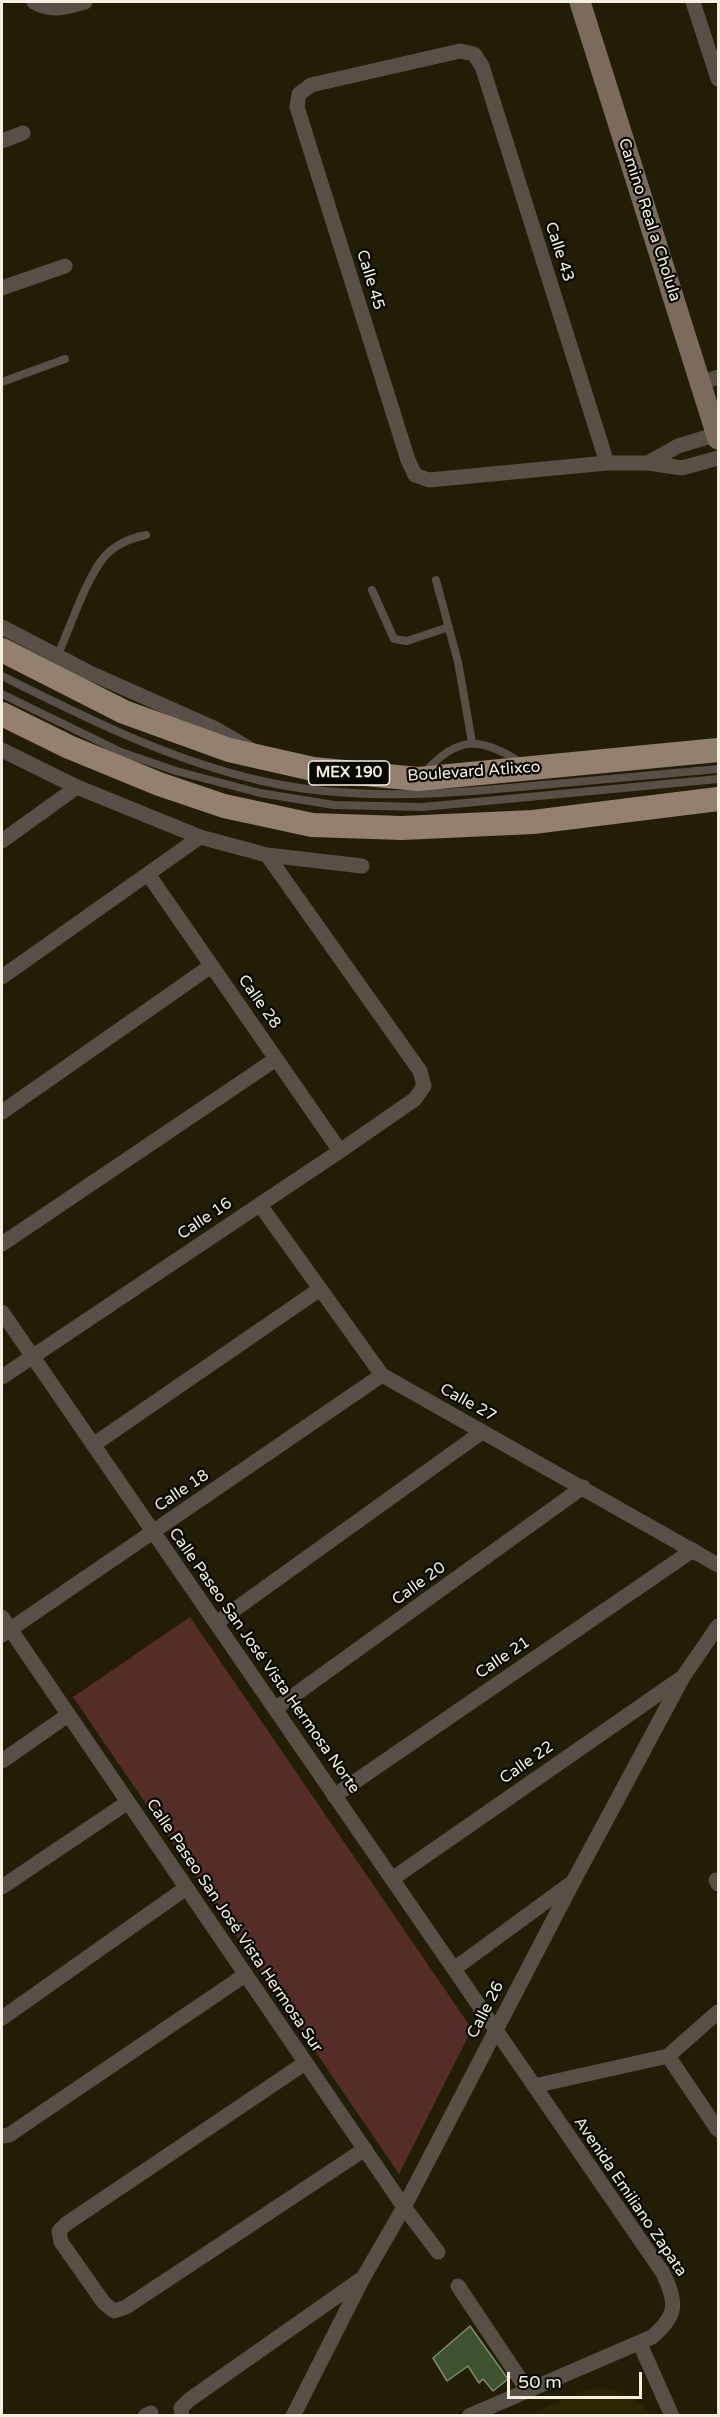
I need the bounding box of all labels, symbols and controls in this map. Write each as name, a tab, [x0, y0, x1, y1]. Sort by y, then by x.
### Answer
street label: Camino Real a Cholula	[614, 136, 684, 304]
street label: Calle 43	[540, 220, 578, 284]
street label: Calle 45	[352, 248, 388, 312]
street label: Boulevard Atlixco	[407, 758, 541, 786]
road number: MEX 190	[308, 761, 389, 785]
street label: Calle 28	[234, 971, 284, 1033]
street label: Calle 16	[174, 1194, 236, 1244]
street label: Calle 27	[436, 1380, 500, 1426]
street label: Calle 18	[151, 1466, 213, 1516]
street label: Calle Paseo San José Vista Hermosa Norte	[164, 1525, 364, 1797]
street label: Calle 20	[389, 1558, 449, 1610]
street label: Calle 21	[472, 1633, 534, 1683]
street label: Calle 22	[496, 1738, 558, 1788]
street label: Calle Paseo San José Vista Hermosa Sur	[142, 1796, 326, 2056]
street label: Calle 26	[464, 1978, 508, 2042]
street label: Avenida Emiliano Zapata	[569, 2114, 691, 2280]
scale bar	[510, 2360, 645, 2398]
text: 50 m	[518, 2371, 562, 2393]

